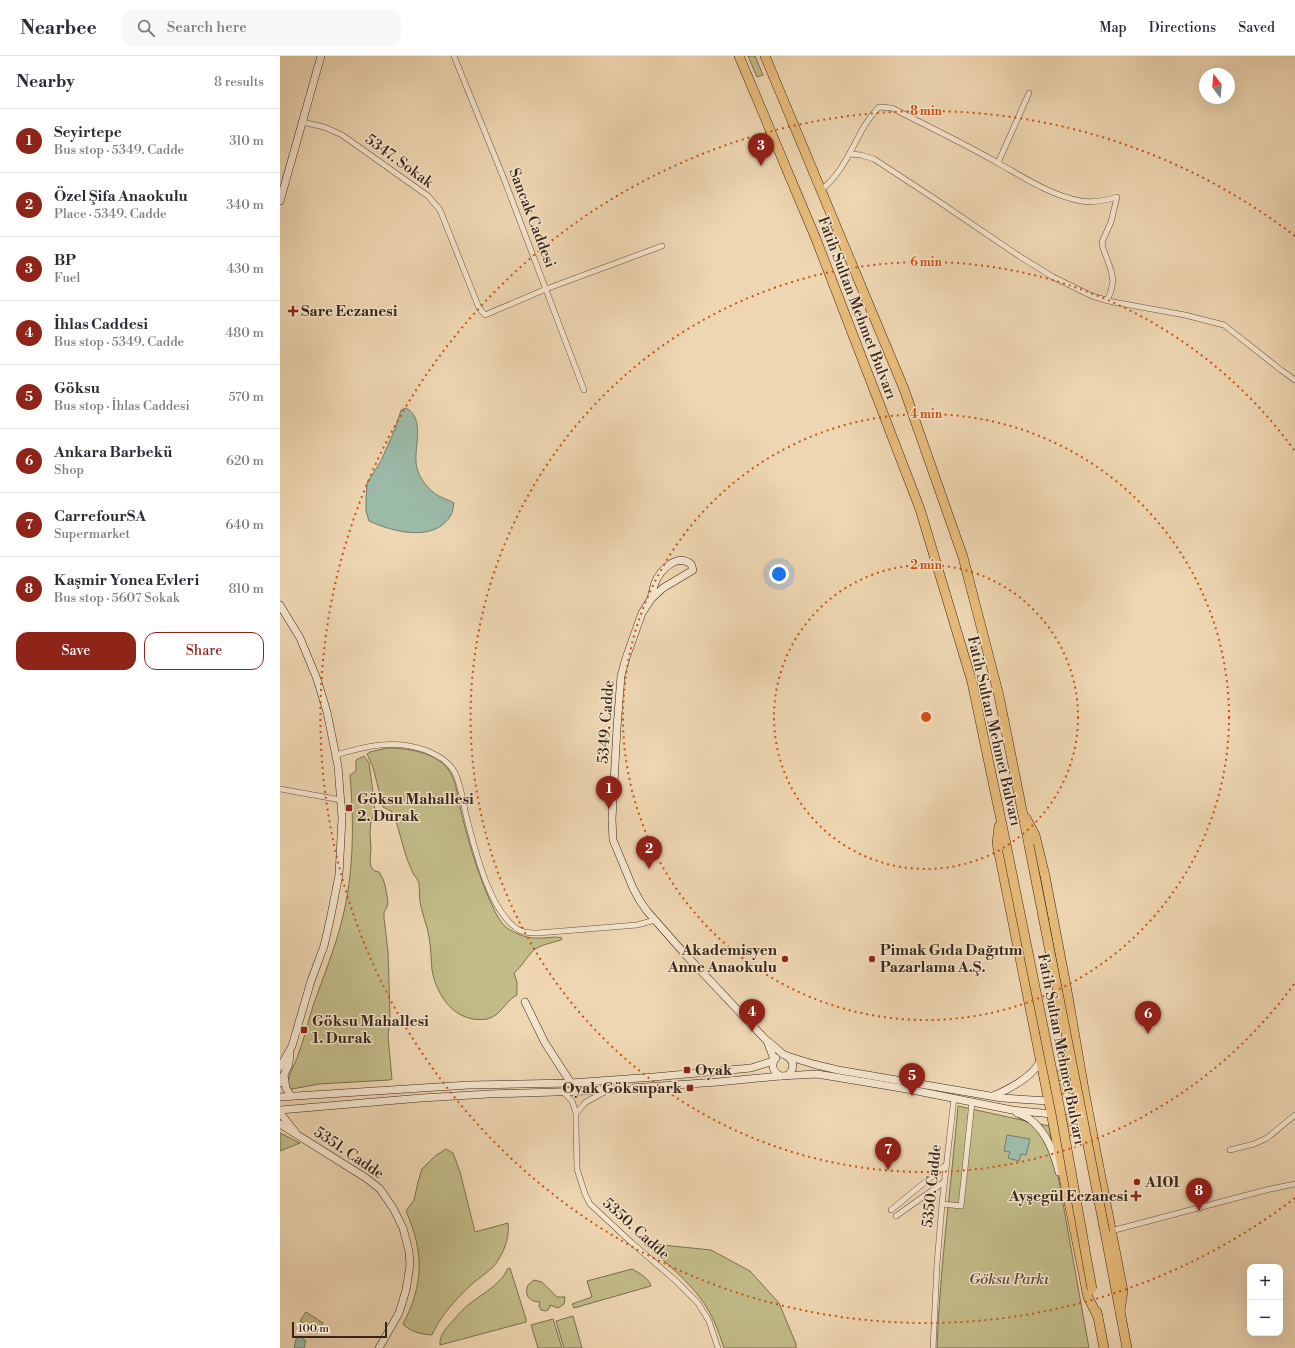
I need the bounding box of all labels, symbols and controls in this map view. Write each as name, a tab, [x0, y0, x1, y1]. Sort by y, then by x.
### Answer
search box	[121, 10, 401, 46]
text: Nearbee	[20, 16, 97, 40]
icon: search	[135, 17, 157, 39]
text: Search here	[167, 18, 247, 37]
text: Map	[1099, 19, 1127, 37]
text: Directions	[1149, 19, 1216, 37]
text: Saved	[1238, 19, 1275, 37]
north arrow	[1199, 68, 1235, 104]
text: Nearby	[16, 71, 75, 93]
text: 8 results	[214, 74, 264, 90]
text: 8 min	[910, 104, 942, 119]
text: Seyirtepe	[54, 123, 122, 142]
street label: 5347. Sokak	[361, 130, 438, 193]
text: 1	[26, 133, 32, 149]
text: 310 m	[229, 133, 264, 149]
pin: 3	[748, 133, 774, 166]
text: Bus stop · 5349. Cadde	[54, 142, 184, 158]
street label: Sancak Caddesi	[504, 165, 560, 271]
text: Özel Şifa Anaokulu	[54, 187, 188, 206]
text: 2	[25, 197, 33, 213]
text: 340 m	[226, 197, 264, 213]
text: Place · 5349. Cadde	[54, 206, 167, 222]
street label: Fatih Sultan Mehmet Bulvarı	[813, 214, 901, 402]
text: BP	[54, 251, 76, 270]
text: 6 min	[910, 255, 942, 270]
text: 3	[25, 261, 33, 277]
text: 430 m	[226, 261, 264, 277]
text: Fuel	[54, 270, 80, 286]
place label: Sare Eczanesi	[301, 302, 398, 321]
marker: Sare Eczanesi	[288, 306, 298, 316]
text: İhlas Caddesi	[54, 315, 148, 334]
text: 4	[25, 325, 33, 341]
text: 480 m	[226, 325, 264, 341]
text: Bus stop · 5349. Cadde	[54, 334, 184, 350]
text: Göksu	[54, 379, 100, 398]
text: 5	[25, 389, 33, 405]
text: 570 m	[228, 389, 264, 405]
text: Bus stop · İhlas Caddesi	[54, 398, 190, 414]
text: 4 min	[910, 407, 943, 422]
text: Ankara Barbekü	[54, 443, 172, 462]
text: 6	[25, 453, 33, 469]
text: 620 m	[226, 453, 264, 469]
text: Shop	[54, 462, 84, 478]
text: CarrefourSA	[54, 507, 146, 526]
text: 7	[25, 517, 33, 533]
text: 640 m	[225, 517, 264, 533]
text: Supermarket	[54, 526, 130, 542]
text: 2 min	[910, 558, 942, 573]
your location	[769, 564, 789, 584]
text: Kaşmir Yonca Evleri	[54, 571, 199, 590]
text: 8	[25, 581, 33, 597]
text: 810 m	[228, 581, 264, 597]
text: Bus stop · 5607 Sokak	[54, 590, 180, 606]
button: Save	[16, 632, 136, 670]
button: Share	[144, 632, 264, 670]
street label: Fatih Sultan Mehmet Bulvarı	[963, 634, 1025, 828]
street label: 5349. Cadde	[594, 680, 618, 764]
centre of rings	[919, 710, 933, 724]
pin: 1	[596, 776, 622, 809]
place label: Göksu Mahallesi 2. Durak	[357, 790, 474, 826]
marker: Göksu Mahallesi 2. Durak	[344, 803, 354, 813]
pin: 2	[636, 836, 662, 869]
place label: Akademisyen Anne Anaokulu	[667, 941, 778, 977]
place label: Pimak Gıda Dağıtım Pazarlama A.Ş.	[880, 941, 1023, 977]
street label: Fatih Sultan Mehmet Bulvarı	[1033, 952, 1089, 1146]
marker: Akademisyen Anne Anaokulu	[780, 954, 790, 964]
marker: Pimak Gıda Dağıtım Pazarlama A.Ş.	[867, 954, 877, 964]
pin: 4	[739, 999, 765, 1032]
pin: 6	[1135, 1001, 1161, 1034]
place label: Göksu Mahallesi 1. Durak	[312, 1012, 429, 1048]
marker: Göksu Mahallesi 1. Durak	[299, 1025, 309, 1035]
place label: Oyak	[695, 1061, 733, 1080]
pin: 5	[899, 1063, 925, 1096]
marker: Oyak	[682, 1065, 692, 1075]
place label: Oyak Göksupark	[562, 1079, 683, 1098]
marker: Oyak Göksupark	[685, 1083, 695, 1093]
street label: 5351. Cadde	[310, 1123, 388, 1183]
pin: 7	[875, 1137, 901, 1170]
street label: 5350. Cadde	[918, 1143, 946, 1229]
place label: A101	[1144, 1173, 1181, 1192]
marker: A101	[1132, 1177, 1142, 1187]
pin: 8	[1186, 1178, 1212, 1211]
place label: Ayşegül Eczanesi	[1008, 1187, 1128, 1206]
marker: Ayşegül Eczanesi	[1131, 1191, 1141, 1201]
street label: 5350. Cadde	[599, 1194, 673, 1264]
map controls	[1247, 1264, 1283, 1336]
button: +	[1247, 1264, 1283, 1300]
park label: Göksu Parkı	[969, 1270, 1049, 1289]
button: −	[1247, 1300, 1283, 1336]
scale bar	[292, 1320, 387, 1339]
text: 100 m	[298, 1322, 329, 1336]

